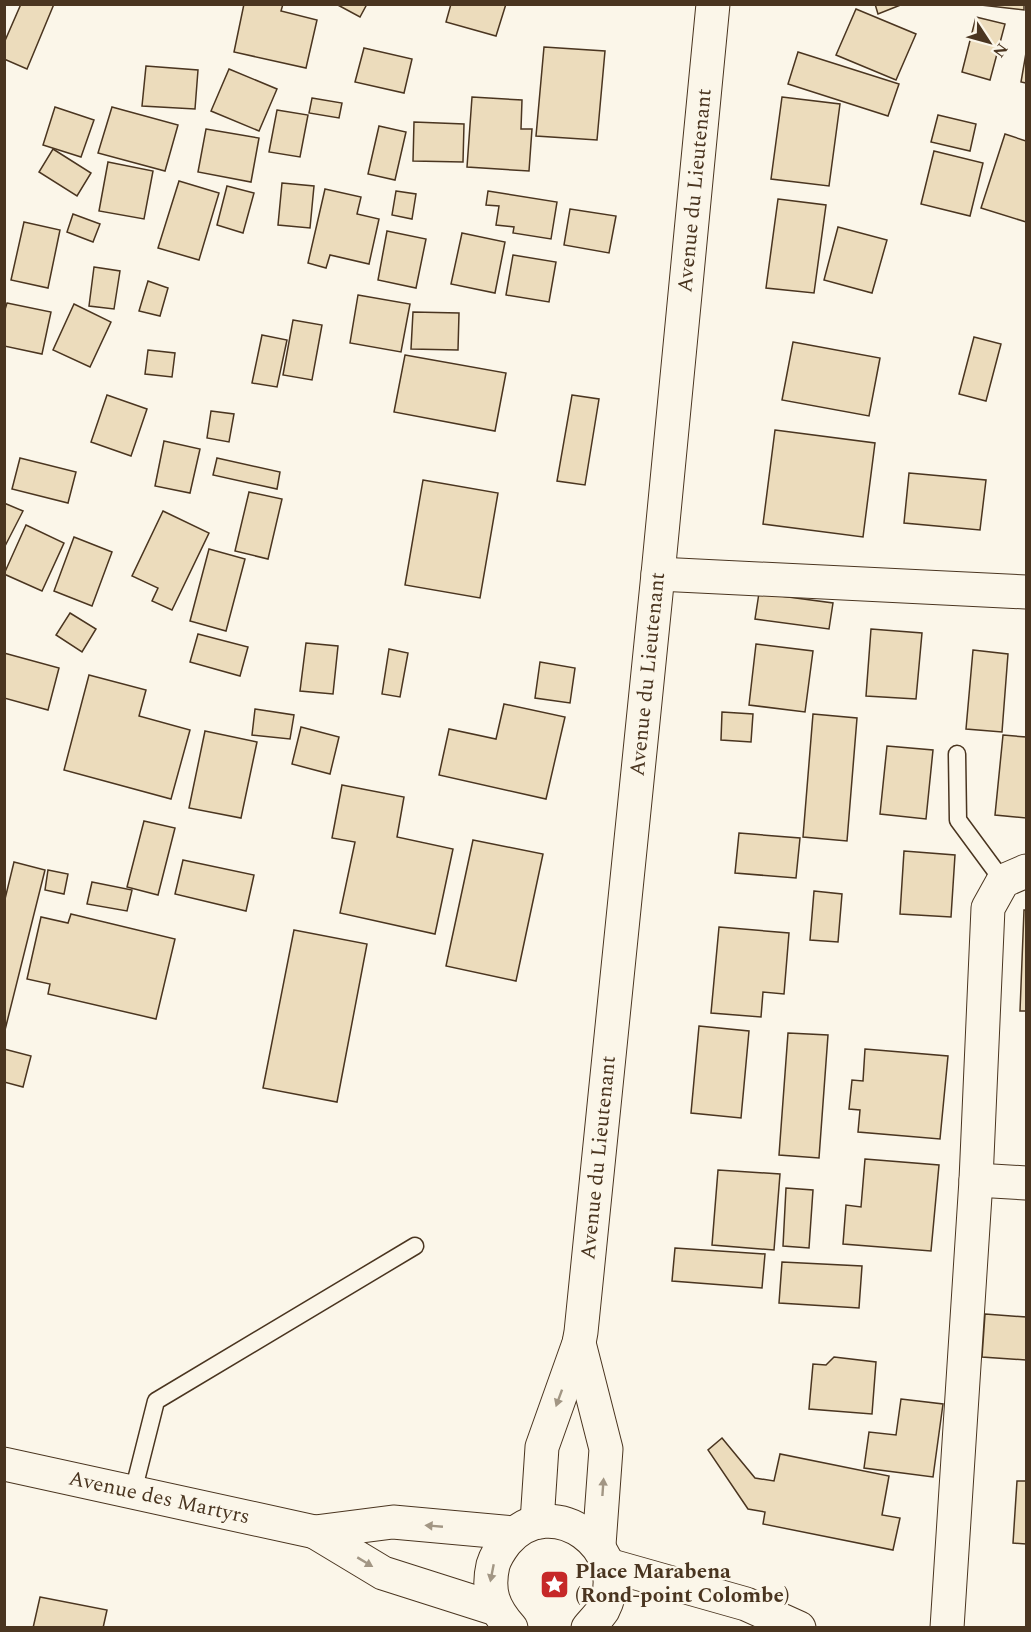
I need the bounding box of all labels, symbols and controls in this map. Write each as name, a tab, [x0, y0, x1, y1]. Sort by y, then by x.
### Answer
north arrow	[959, 12, 1019, 72]
text: N	[987, 38, 1014, 63]
street label: Avenue du Lieutenant	[669, 87, 721, 294]
street label: Avenue du Lieutenant	[622, 571, 674, 778]
street label: Avenue du Lieutenant	[572, 1054, 625, 1261]
one-way arrow	[554, 1389, 564, 1407]
street label: Avenue des Martyrs	[66, 1463, 253, 1533]
one-way arrow	[598, 1478, 608, 1497]
one-way arrow	[425, 1521, 444, 1531]
place label: Place Marabena (Rond-point Colombe)	[575, 1556, 789, 1612]
one-way arrow	[357, 1557, 373, 1568]
one-way arrow	[487, 1564, 496, 1583]
place icon: Place Marabena (Rond-point Colombe)	[538, 1568, 570, 1600]

